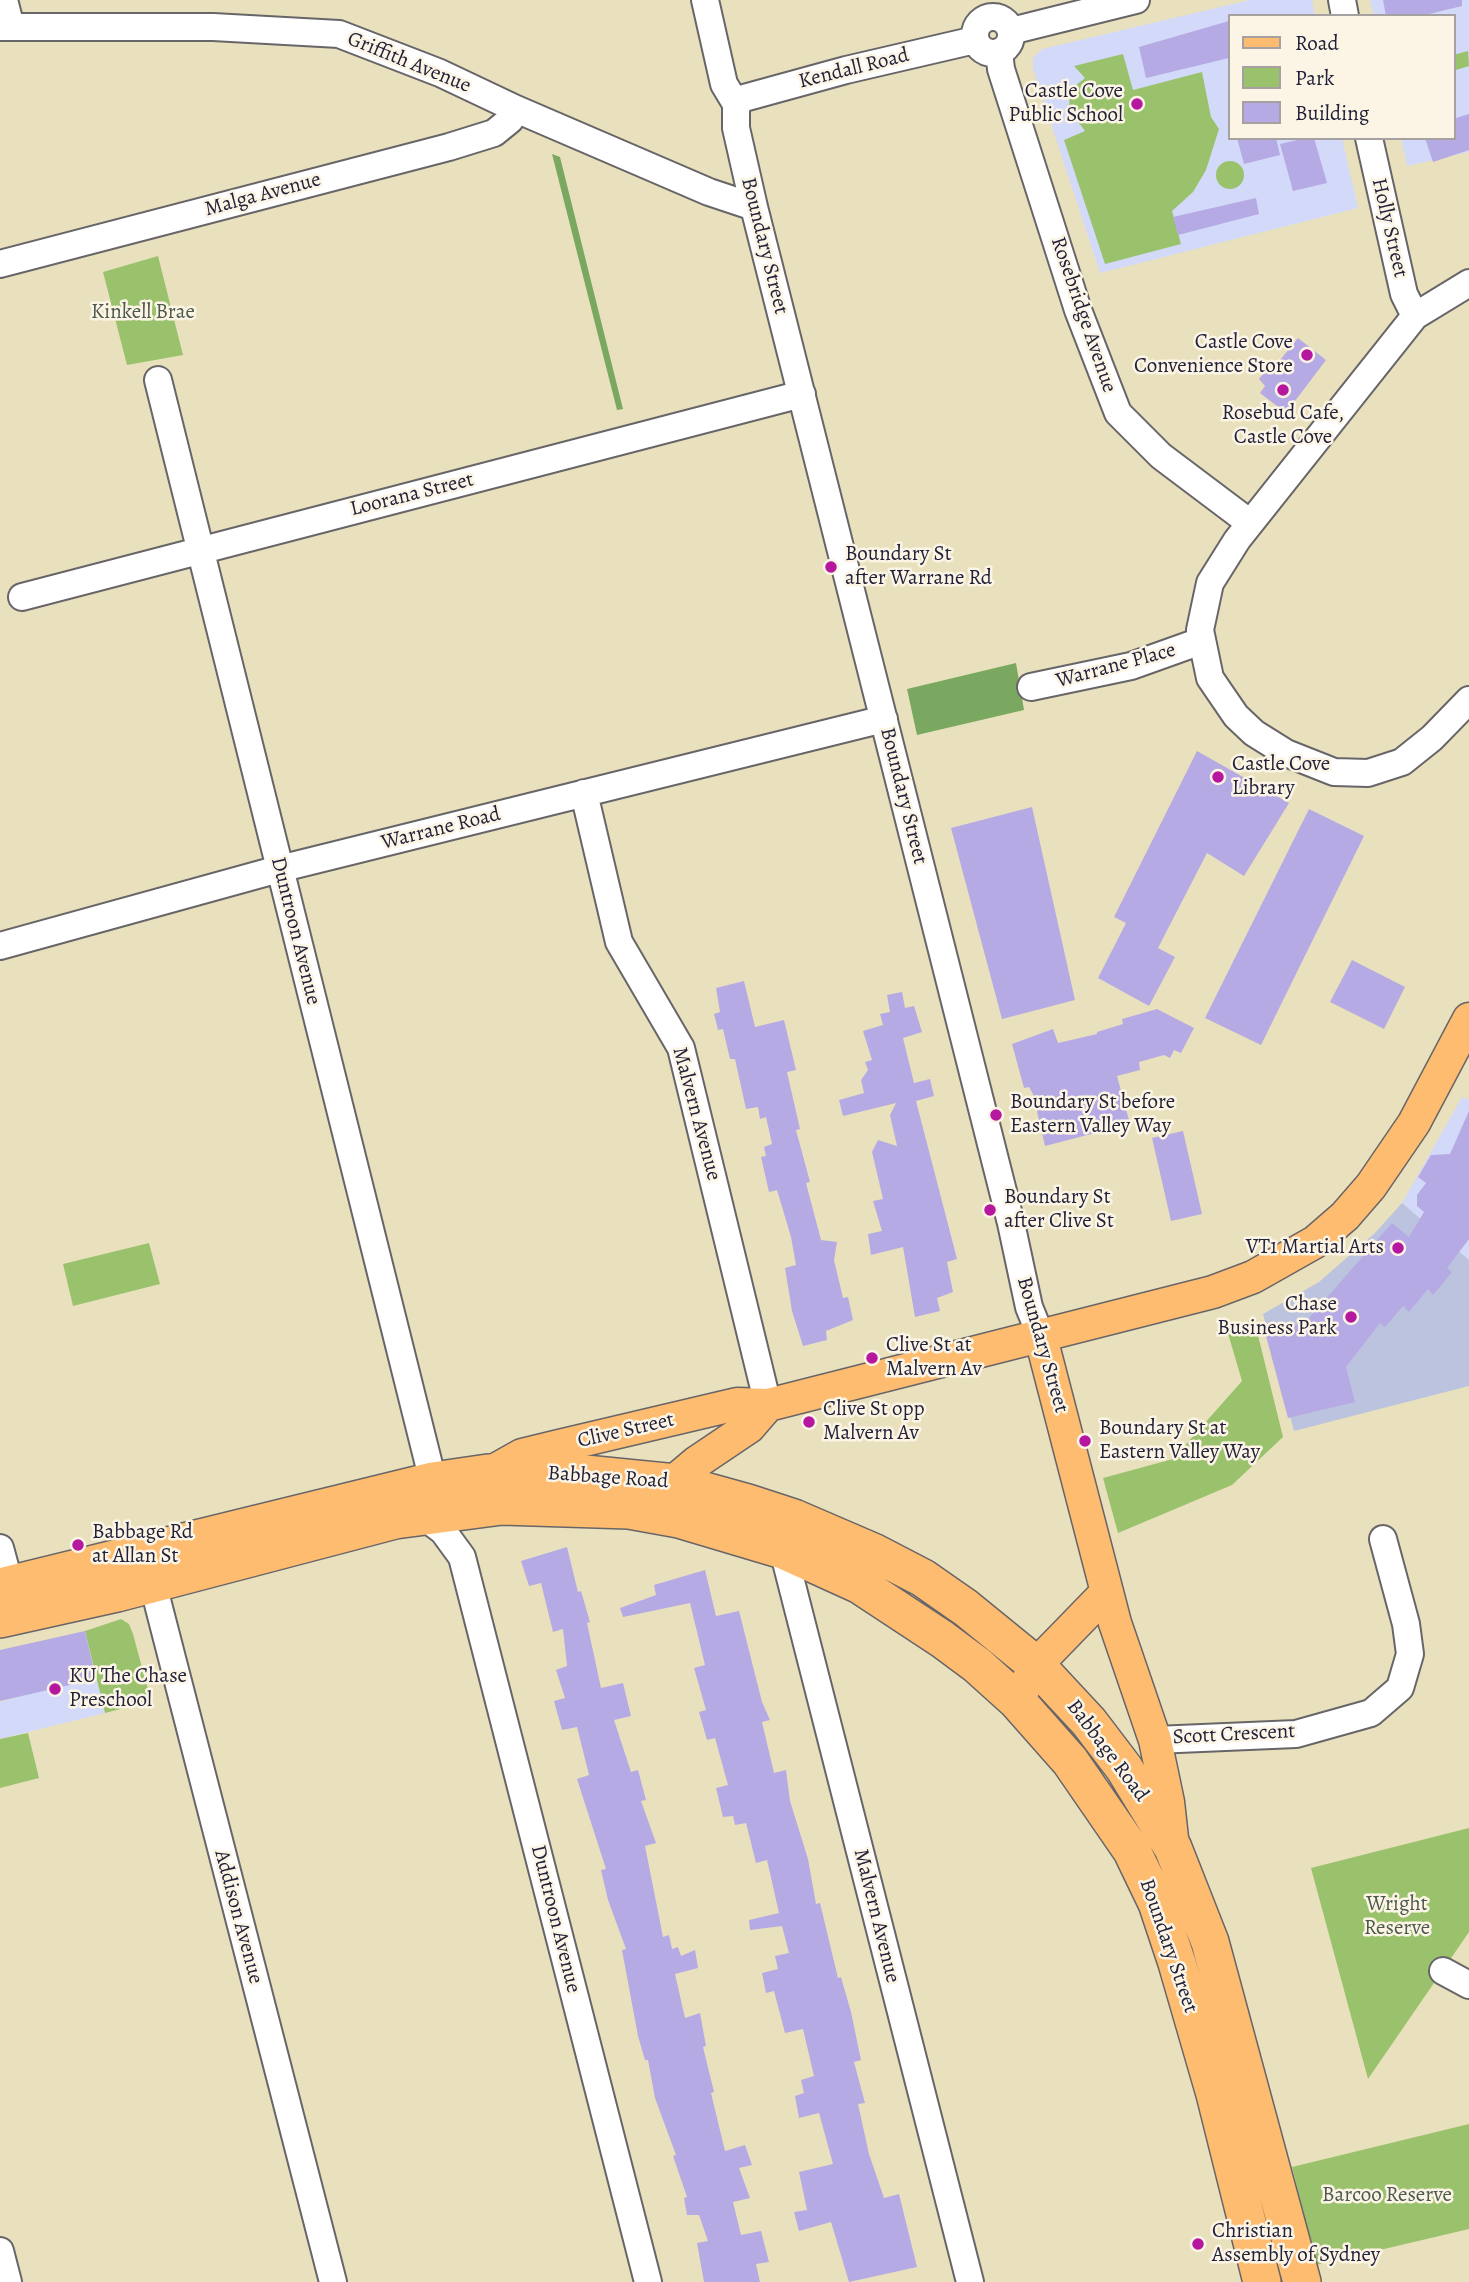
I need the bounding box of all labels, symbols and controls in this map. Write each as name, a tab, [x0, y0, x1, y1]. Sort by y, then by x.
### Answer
legend	[1228, 14, 1455, 140]
street label: Griffith Avenue	[344, 27, 474, 99]
text: Road	[1295, 29, 1339, 57]
street label: Kendall Road	[796, 43, 912, 95]
text: Park	[1295, 64, 1334, 92]
place label: Castle Cove Public School	[1008, 79, 1123, 129]
marker: Castle Cove Public School	[1129, 96, 1145, 112]
text: Building	[1295, 99, 1369, 127]
street label: Malga Avenue	[202, 167, 324, 223]
street label: Boundary Street	[735, 175, 793, 317]
street label: Holly Street	[1365, 176, 1413, 280]
street label: Rosebridge Avenue	[1045, 234, 1121, 396]
park label: Kinkell Brae	[91, 300, 195, 326]
place label: Castle Cove Convenience Store	[1134, 330, 1293, 380]
marker: Castle Cove Convenience Store	[1299, 347, 1315, 363]
marker: Rosebud Cafe, Castle Cove	[1275, 382, 1291, 398]
place label: Rosebud Cafe, Castle Cove	[1222, 401, 1344, 451]
street label: Loorana Street	[348, 468, 476, 522]
place label: Boundary St after Warrane Rd	[845, 542, 992, 592]
marker: Boundary St after Warrane Rd	[823, 559, 839, 575]
street label: Warrane Place	[1053, 638, 1179, 694]
street label: Boundary Street	[874, 725, 932, 867]
place label: Castle Cove Library	[1232, 752, 1330, 802]
marker: Castle Cove Library	[1210, 769, 1226, 785]
street label: Warrane Road	[379, 802, 503, 856]
street label: Duntroon Avenue	[264, 854, 326, 1008]
street label: Malvern Avenue	[666, 1045, 726, 1183]
place label: Boundary St before Eastern Valley Way	[1010, 1090, 1175, 1140]
marker: Boundary St before Eastern Valley Way	[988, 1107, 1004, 1123]
place label: Boundary St after Clive St	[1004, 1185, 1114, 1235]
marker: Boundary St after Clive St	[982, 1202, 998, 1218]
place label: VT1 Martial Arts	[1246, 1235, 1384, 1261]
marker: VT1 Martial Arts	[1390, 1240, 1406, 1256]
street label: Boundary Street	[1011, 1274, 1073, 1416]
place label: Chase Business Park	[1217, 1292, 1337, 1342]
marker: Chase Business Park	[1343, 1309, 1359, 1325]
place label: Clive St at Malvern Av	[886, 1333, 982, 1383]
marker: Clive St at Malvern Av	[864, 1350, 880, 1366]
place label: Clive St opp Malvern Av	[823, 1397, 925, 1447]
street label: Clive Street	[575, 1408, 677, 1454]
marker: Clive St opp Malvern Av	[801, 1414, 817, 1430]
place label: Boundary St at Eastern Valley Way	[1099, 1416, 1260, 1466]
marker: Boundary St at Eastern Valley Way	[1077, 1433, 1093, 1449]
street label: Babbage Road	[547, 1461, 669, 1495]
place label: Babbage Rd at Allan St	[92, 1520, 193, 1570]
marker: Babbage Rd at Allan St	[70, 1537, 86, 1553]
place label: KU The Chase Preschool	[69, 1664, 187, 1714]
marker: KU The Chase Preschool	[47, 1681, 63, 1697]
street label: Babbage Road	[1060, 1695, 1154, 1807]
street label: Scott Crescent	[1172, 1719, 1296, 1751]
street label: Duntroon Avenue	[524, 1842, 586, 1996]
street label: Malvern Avenue	[847, 1846, 905, 1986]
street label: Addison Avenue	[208, 1847, 268, 1987]
street label: Boundary Street	[1133, 1876, 1203, 2016]
park label: Wright Reserve	[1364, 1892, 1430, 1942]
park label: Barcoo Reserve	[1322, 2183, 1452, 2209]
place label: Christian Assembly of Sydney	[1212, 2219, 1380, 2269]
marker: Christian Assembly of Sydney	[1190, 2236, 1206, 2252]

